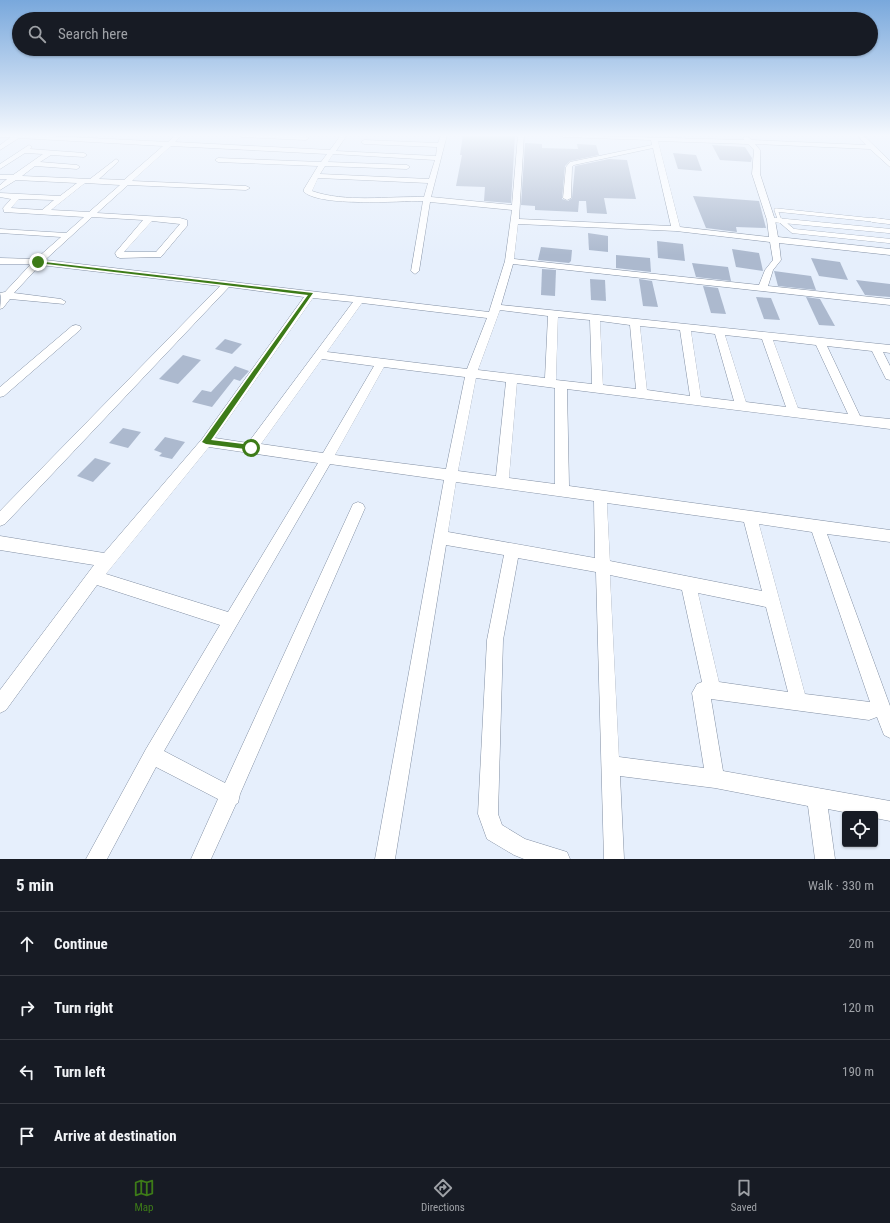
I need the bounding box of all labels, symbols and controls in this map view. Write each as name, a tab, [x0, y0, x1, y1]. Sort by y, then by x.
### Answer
search box	[12, 12, 878, 56]
icon: search	[26, 23, 48, 45]
text: Search here	[58, 25, 128, 43]
route end	[29, 253, 47, 271]
route start	[242, 439, 260, 457]
map controls	[842, 811, 878, 847]
button: locate	[842, 811, 878, 847]
text: 5 min	[16, 875, 54, 895]
text: Walk · 330 m	[808, 878, 874, 893]
icon: ahead	[16, 933, 38, 955]
text: Continue	[54, 935, 108, 953]
text: 20 m	[848, 936, 874, 951]
icon: right	[16, 997, 38, 1019]
text: Turn right	[54, 999, 113, 1017]
text: 120 m	[842, 1000, 874, 1015]
icon: left	[16, 1061, 38, 1083]
text: Turn left	[54, 1063, 105, 1081]
text: 190 m	[842, 1064, 874, 1079]
icon: arrive	[16, 1125, 38, 1147]
text: Arrive at destination	[54, 1127, 177, 1145]
tab: Map	[133, 1177, 155, 1214]
tab: Directions	[421, 1177, 465, 1214]
tab: Saved	[731, 1177, 757, 1214]

